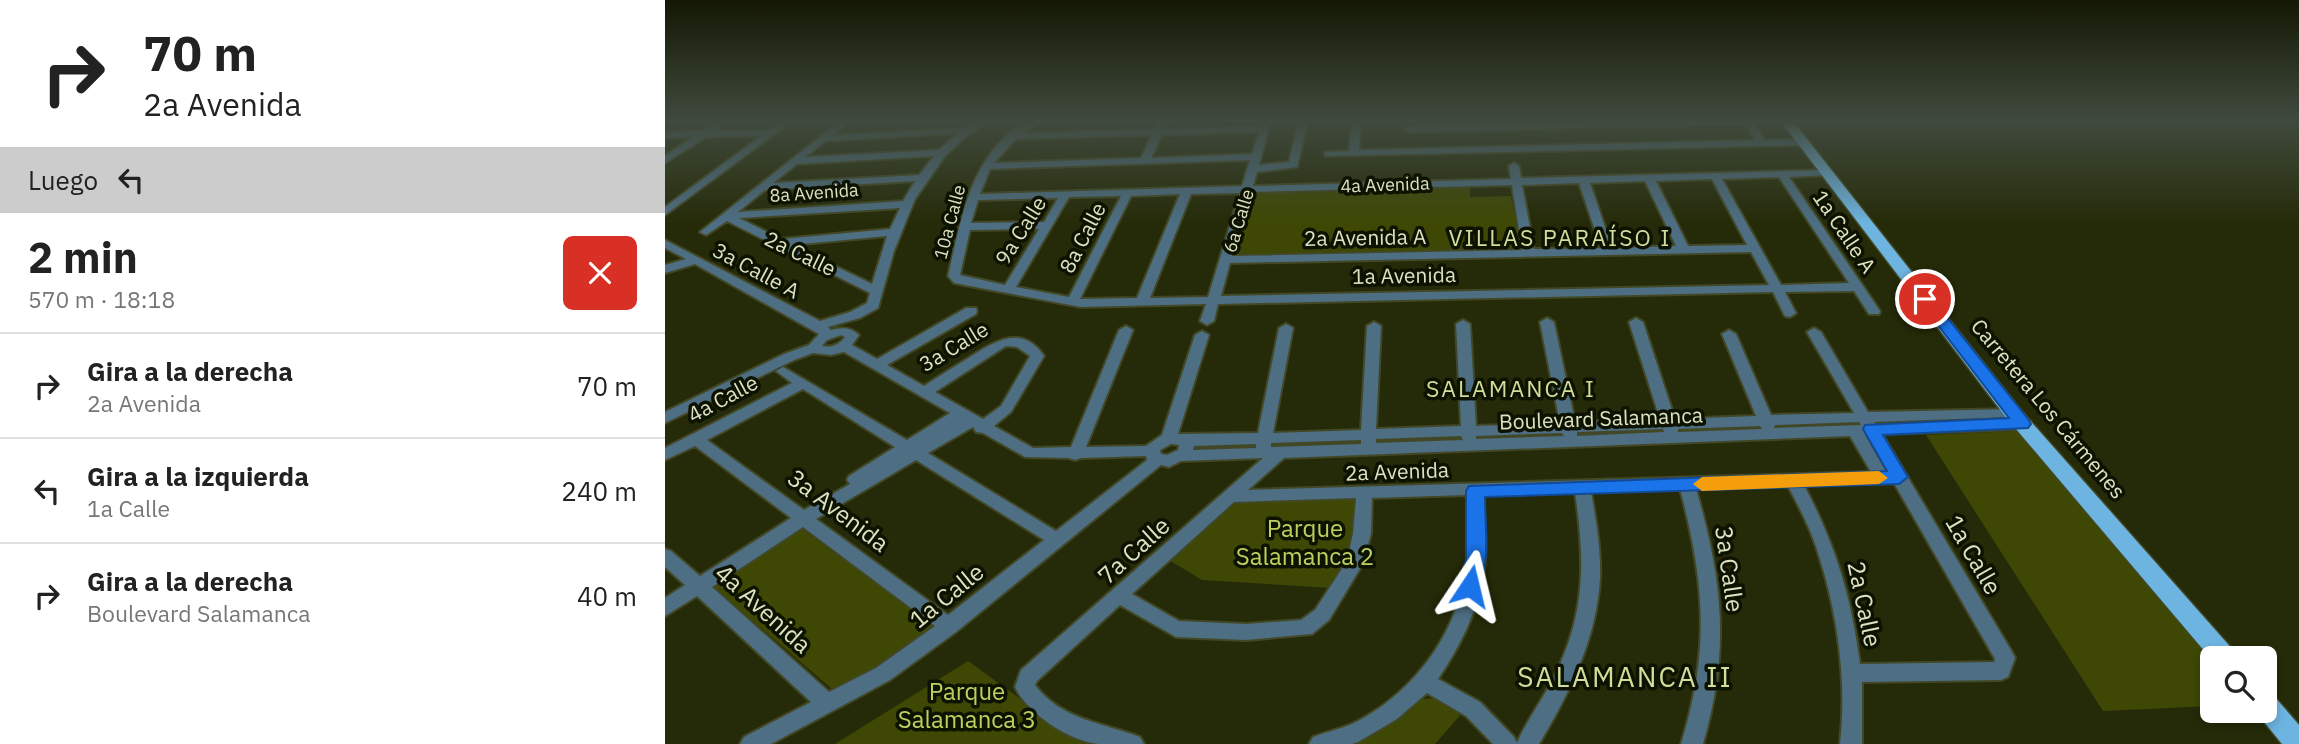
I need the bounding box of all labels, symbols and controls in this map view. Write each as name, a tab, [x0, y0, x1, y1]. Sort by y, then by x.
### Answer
text: 70 m	[143, 21, 257, 84]
icon: right	[28, 28, 119, 119]
text: 2a Avenida	[143, 83, 302, 125]
icon: left	[112, 161, 150, 199]
text: Luego	[28, 163, 98, 197]
street label: 4a Avenida	[1340, 171, 1430, 198]
street label: 8a Avenida	[769, 178, 860, 207]
street label: 10a Calle	[929, 182, 970, 261]
street label: 1a Calle A	[1807, 185, 1883, 278]
street label: 6a Calle	[1218, 186, 1259, 255]
street label: 9a Calle	[988, 191, 1052, 270]
street label: 8a Calle	[1052, 197, 1112, 278]
street label: 2a Avenida A	[1303, 222, 1426, 252]
district label: VILLAS PARAÍSO I	[1449, 222, 1671, 252]
street label: 2a Calle	[760, 224, 841, 282]
text: 2 min	[28, 230, 138, 285]
button: close	[563, 236, 637, 310]
street label: 3a Calle A	[708, 236, 805, 305]
street label: 1a Avenida	[1352, 260, 1456, 290]
pin	[1895, 269, 1955, 329]
icon: arrive	[1906, 280, 1944, 318]
text: 570 m · 18:18	[28, 284, 175, 314]
street label: Carretera Los Cármenes	[1965, 313, 2132, 504]
street label: 3a Calle	[914, 315, 993, 378]
text: Gira a la derecha	[87, 354, 293, 388]
icon: right	[28, 367, 66, 405]
street label: 4a Calle	[682, 368, 763, 428]
text: 70 m	[577, 369, 637, 403]
district label: SALAMANCA I	[1426, 373, 1596, 403]
text: 2a Avenida	[87, 388, 201, 418]
street label: Boulevard Salamanca	[1498, 400, 1703, 436]
street label: 2a Avenida	[1344, 455, 1449, 487]
text: Gira a la izquierda	[87, 459, 309, 493]
street label: 3a Avenida	[781, 462, 896, 559]
icon: left	[28, 472, 66, 510]
text: 240 m	[561, 474, 637, 508]
text: 1a Calle	[87, 493, 170, 523]
street label: 7a Calle	[1090, 509, 1176, 591]
street label: 1a Calle	[1938, 509, 2009, 600]
park label: Parque Salamanca 2	[1236, 512, 1374, 572]
street label: 3a Calle	[1708, 524, 1752, 614]
position arrow	[1433, 549, 1507, 623]
street label: 1a Calle	[903, 556, 990, 635]
street label: 4a Avenida	[709, 557, 819, 660]
street label: 2a Calle	[1840, 558, 1890, 650]
text: Gira a la derecha	[87, 564, 293, 598]
icon: right	[28, 577, 66, 615]
text: 40 m	[577, 579, 637, 613]
text: Boulevard Salamanca	[87, 598, 311, 628]
map controls	[2200, 646, 2277, 723]
button: search	[2200, 646, 2277, 723]
district label: SALAMANCA II	[1517, 658, 1733, 695]
park label: Parque Salamanca 3	[898, 675, 1036, 735]

